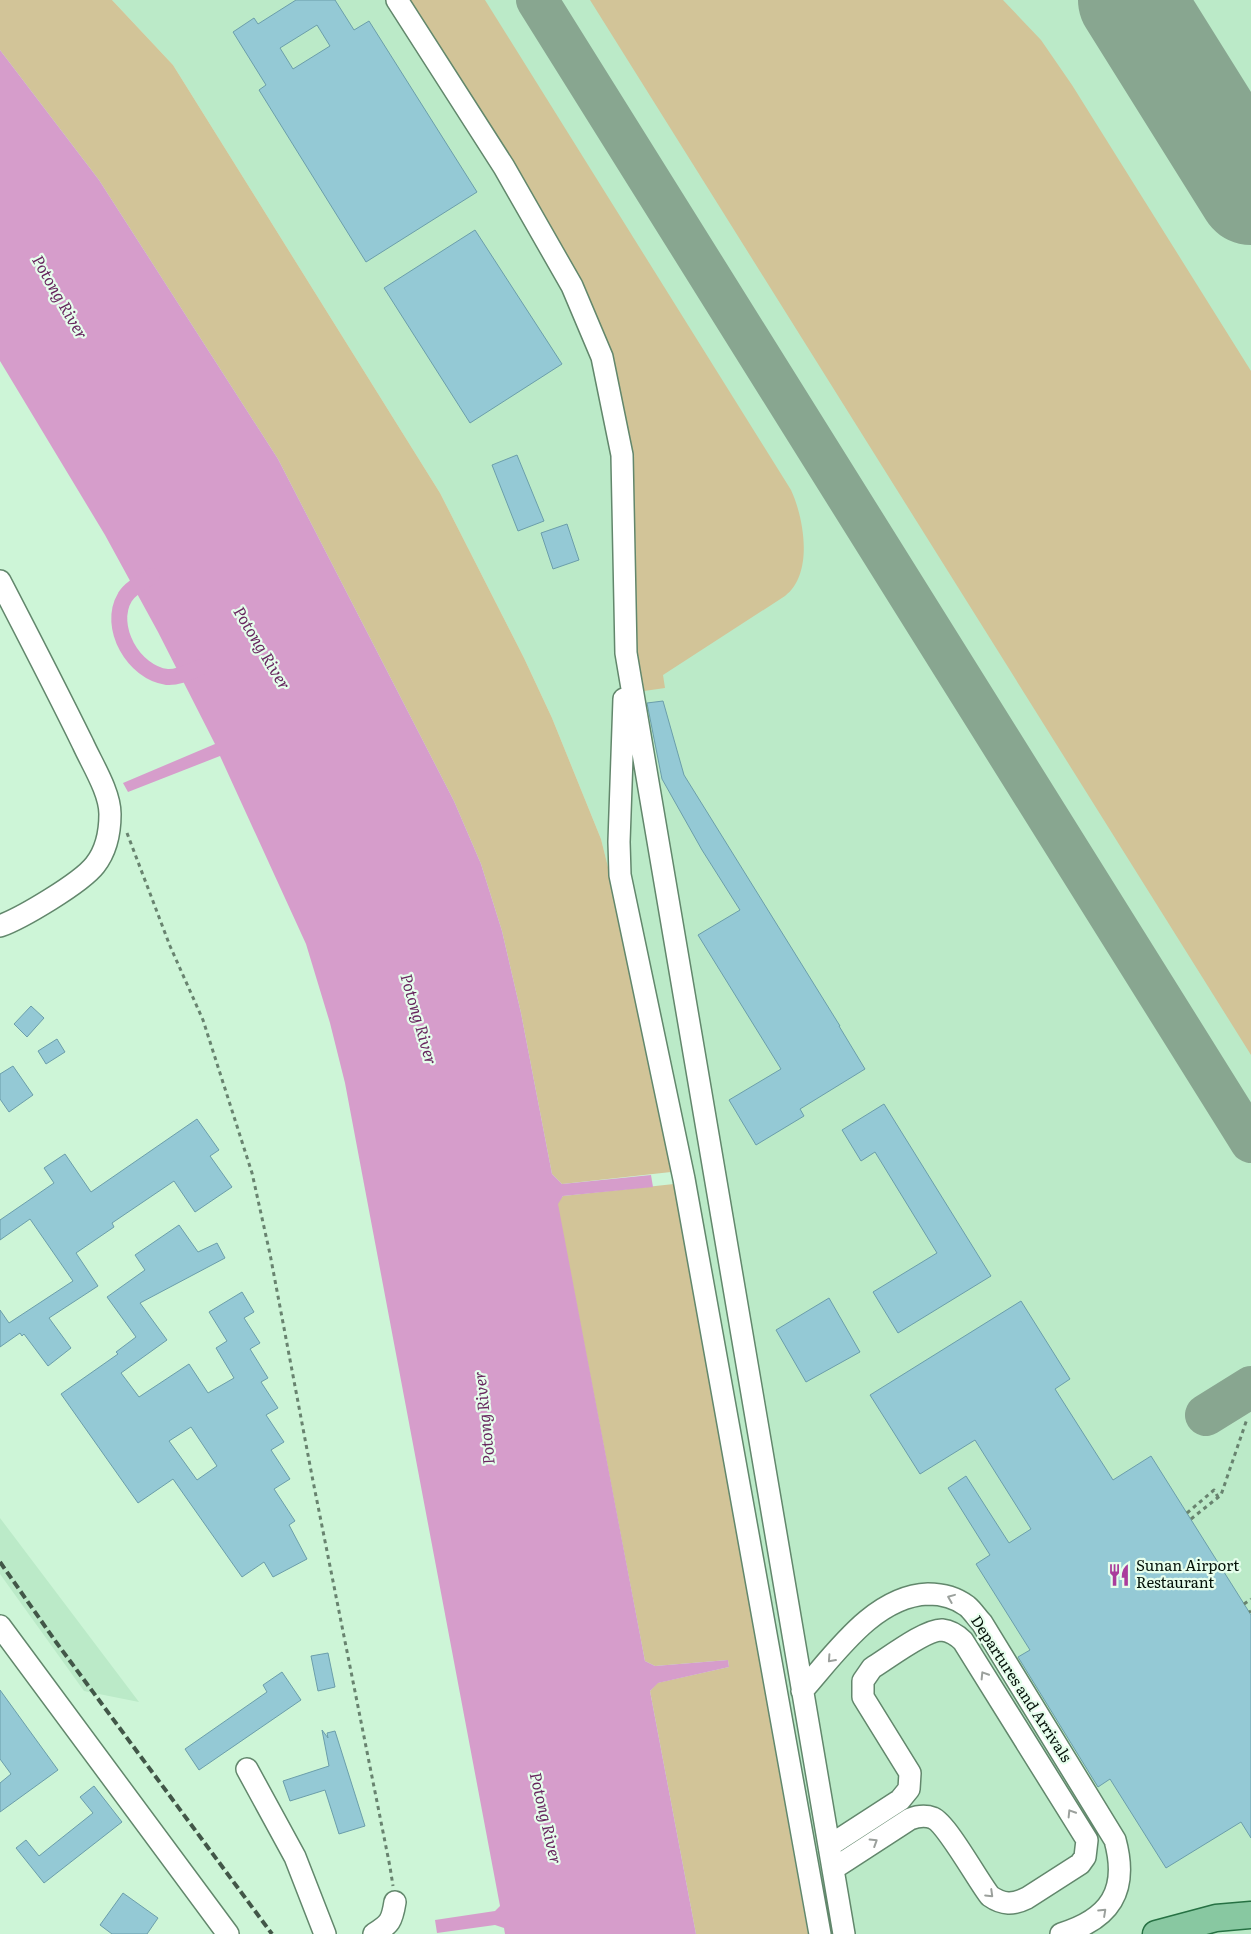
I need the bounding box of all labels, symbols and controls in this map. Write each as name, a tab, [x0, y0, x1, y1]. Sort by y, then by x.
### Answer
water label: Potong River	[27, 250, 95, 343]
water label: Potong River	[228, 601, 297, 694]
water label: Potong River	[396, 970, 444, 1067]
water label: Potong River	[466, 1370, 500, 1466]
place label: Sunan Airport Restaurant	[1136, 1553, 1239, 1593]
restaurant icon: Sunan Airport Restaurant	[1106, 1562, 1132, 1588]
one-way arrow	[947, 1594, 956, 1605]
street label: Departures and Arrivals	[966, 1610, 1079, 1766]
one-way arrow	[828, 1653, 837, 1662]
one-way arrow	[981, 1671, 991, 1680]
water label: Potong River	[525, 1769, 569, 1866]
one-way arrow	[1068, 1809, 1077, 1818]
one-way arrow	[869, 1839, 878, 1849]
one-way arrow	[984, 1888, 993, 1897]
one-way arrow	[1098, 1909, 1107, 1918]

